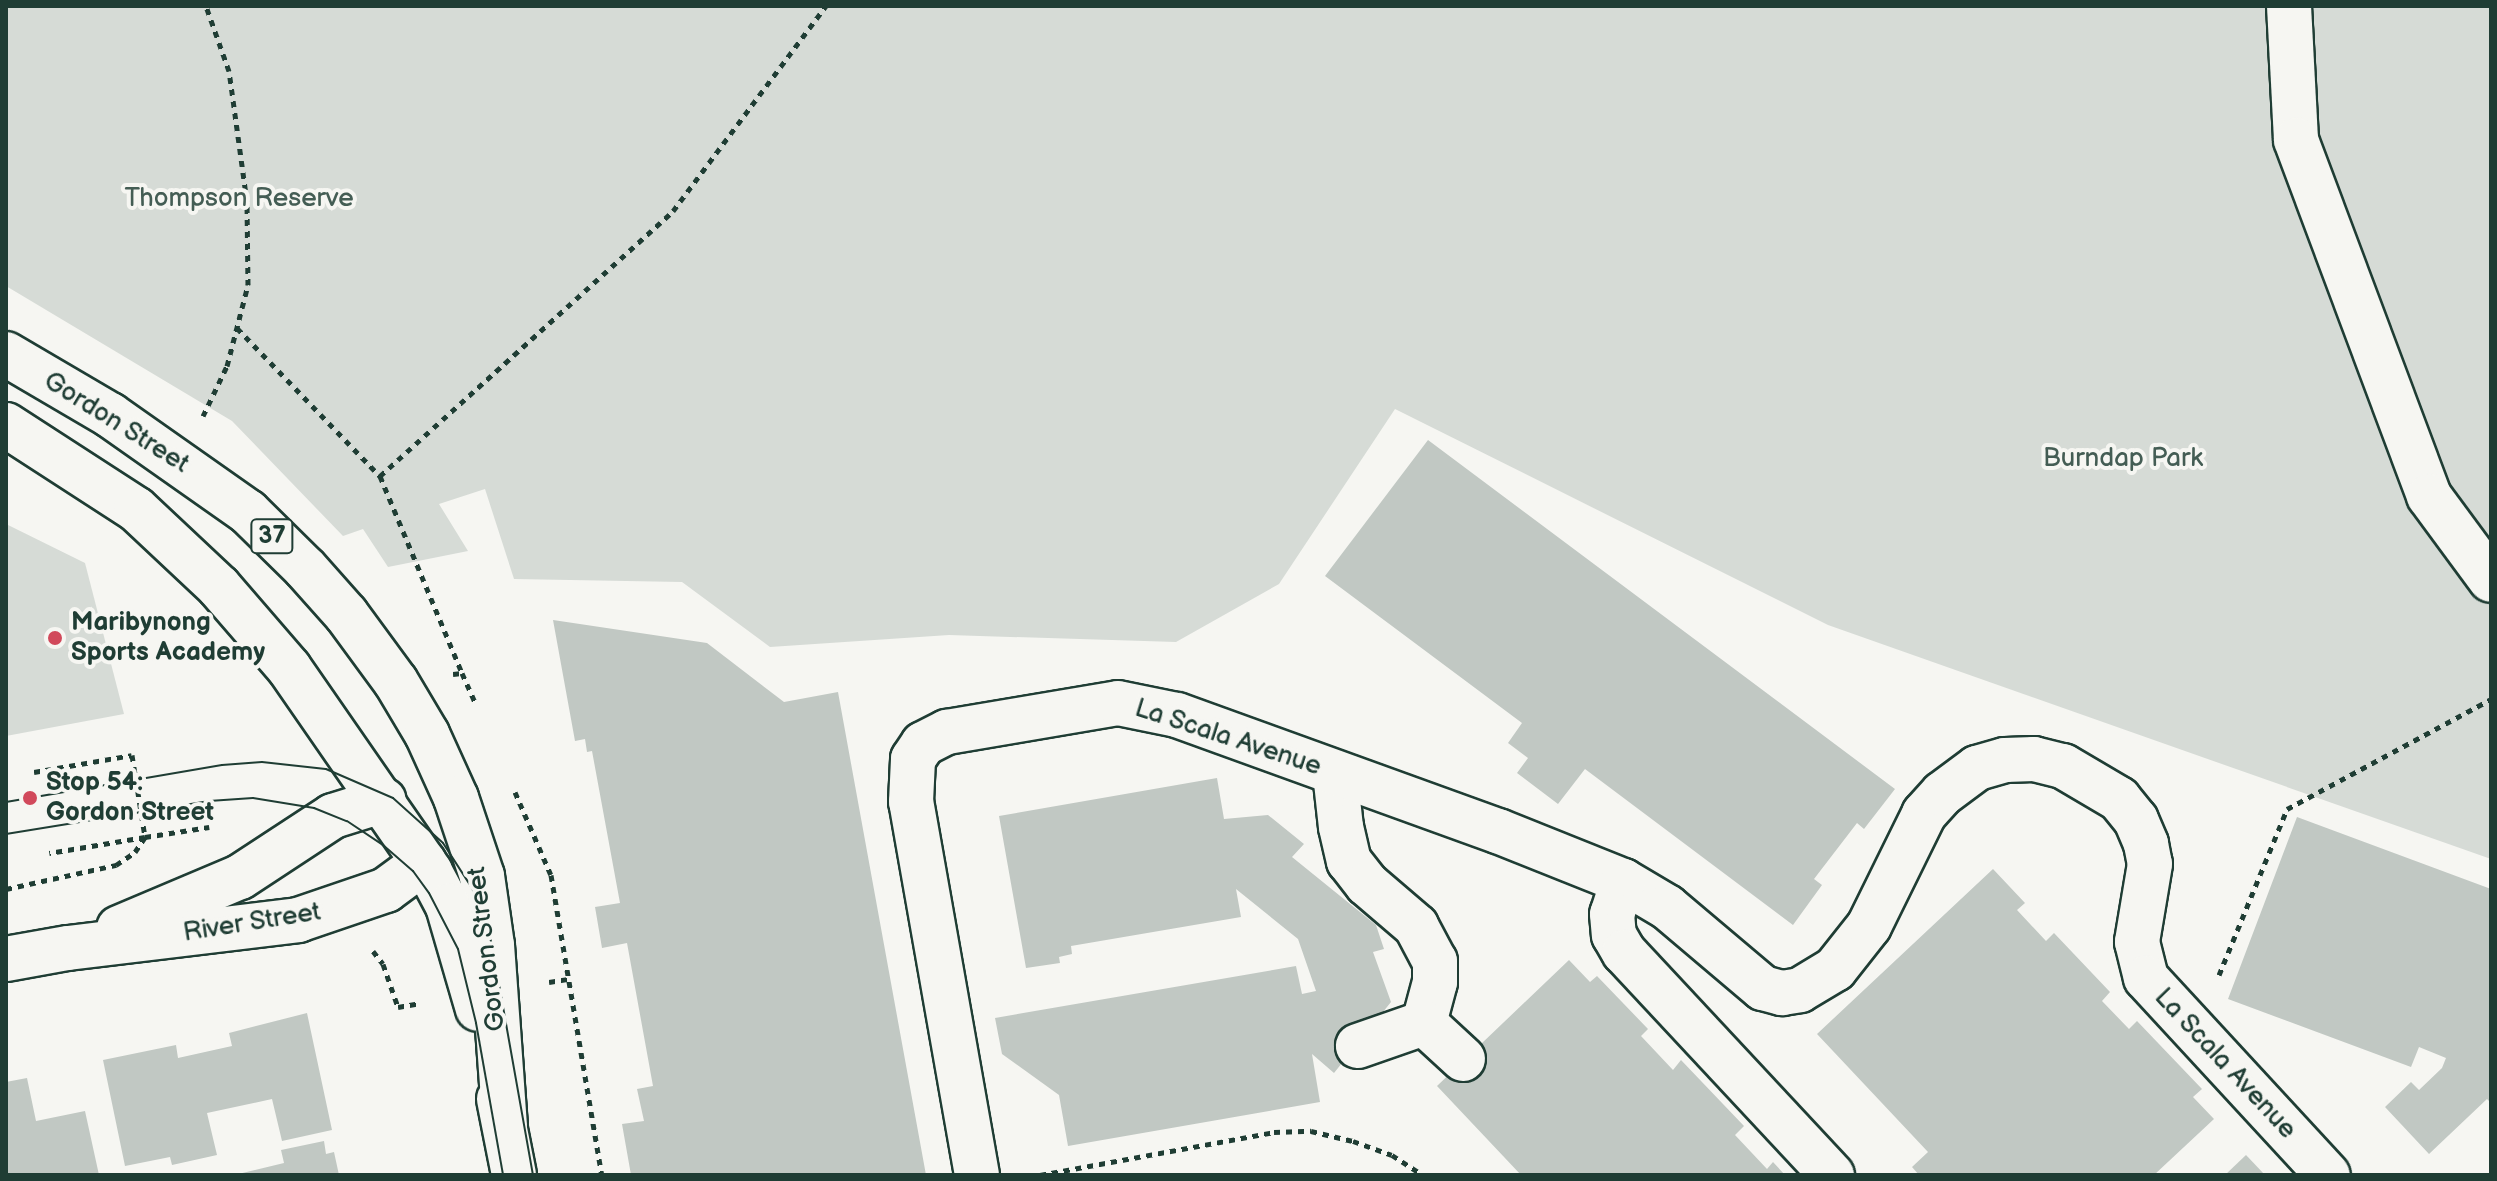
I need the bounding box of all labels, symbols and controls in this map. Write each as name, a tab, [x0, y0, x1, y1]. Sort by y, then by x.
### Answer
park label: Thompson Reserve	[124, 183, 354, 215]
street label: Gordon Street	[37, 366, 195, 480]
park label: Burndap Park	[2043, 443, 2203, 475]
road number: 37	[250, 516, 294, 556]
place label: Maribynong Sports Academy	[71, 607, 265, 668]
marker: Maribynong Sports Academy	[46, 629, 64, 647]
street label: La Scala Avenue	[1131, 693, 1325, 783]
place label: Stop 54: Gordon Street	[46, 767, 214, 828]
marker: Stop 54: Gordon Street	[21, 789, 39, 807]
street label: Gordon Street	[461, 865, 513, 1033]
street label: River Street	[181, 897, 323, 949]
street label: La Scala Avenue	[2147, 982, 2303, 1146]

